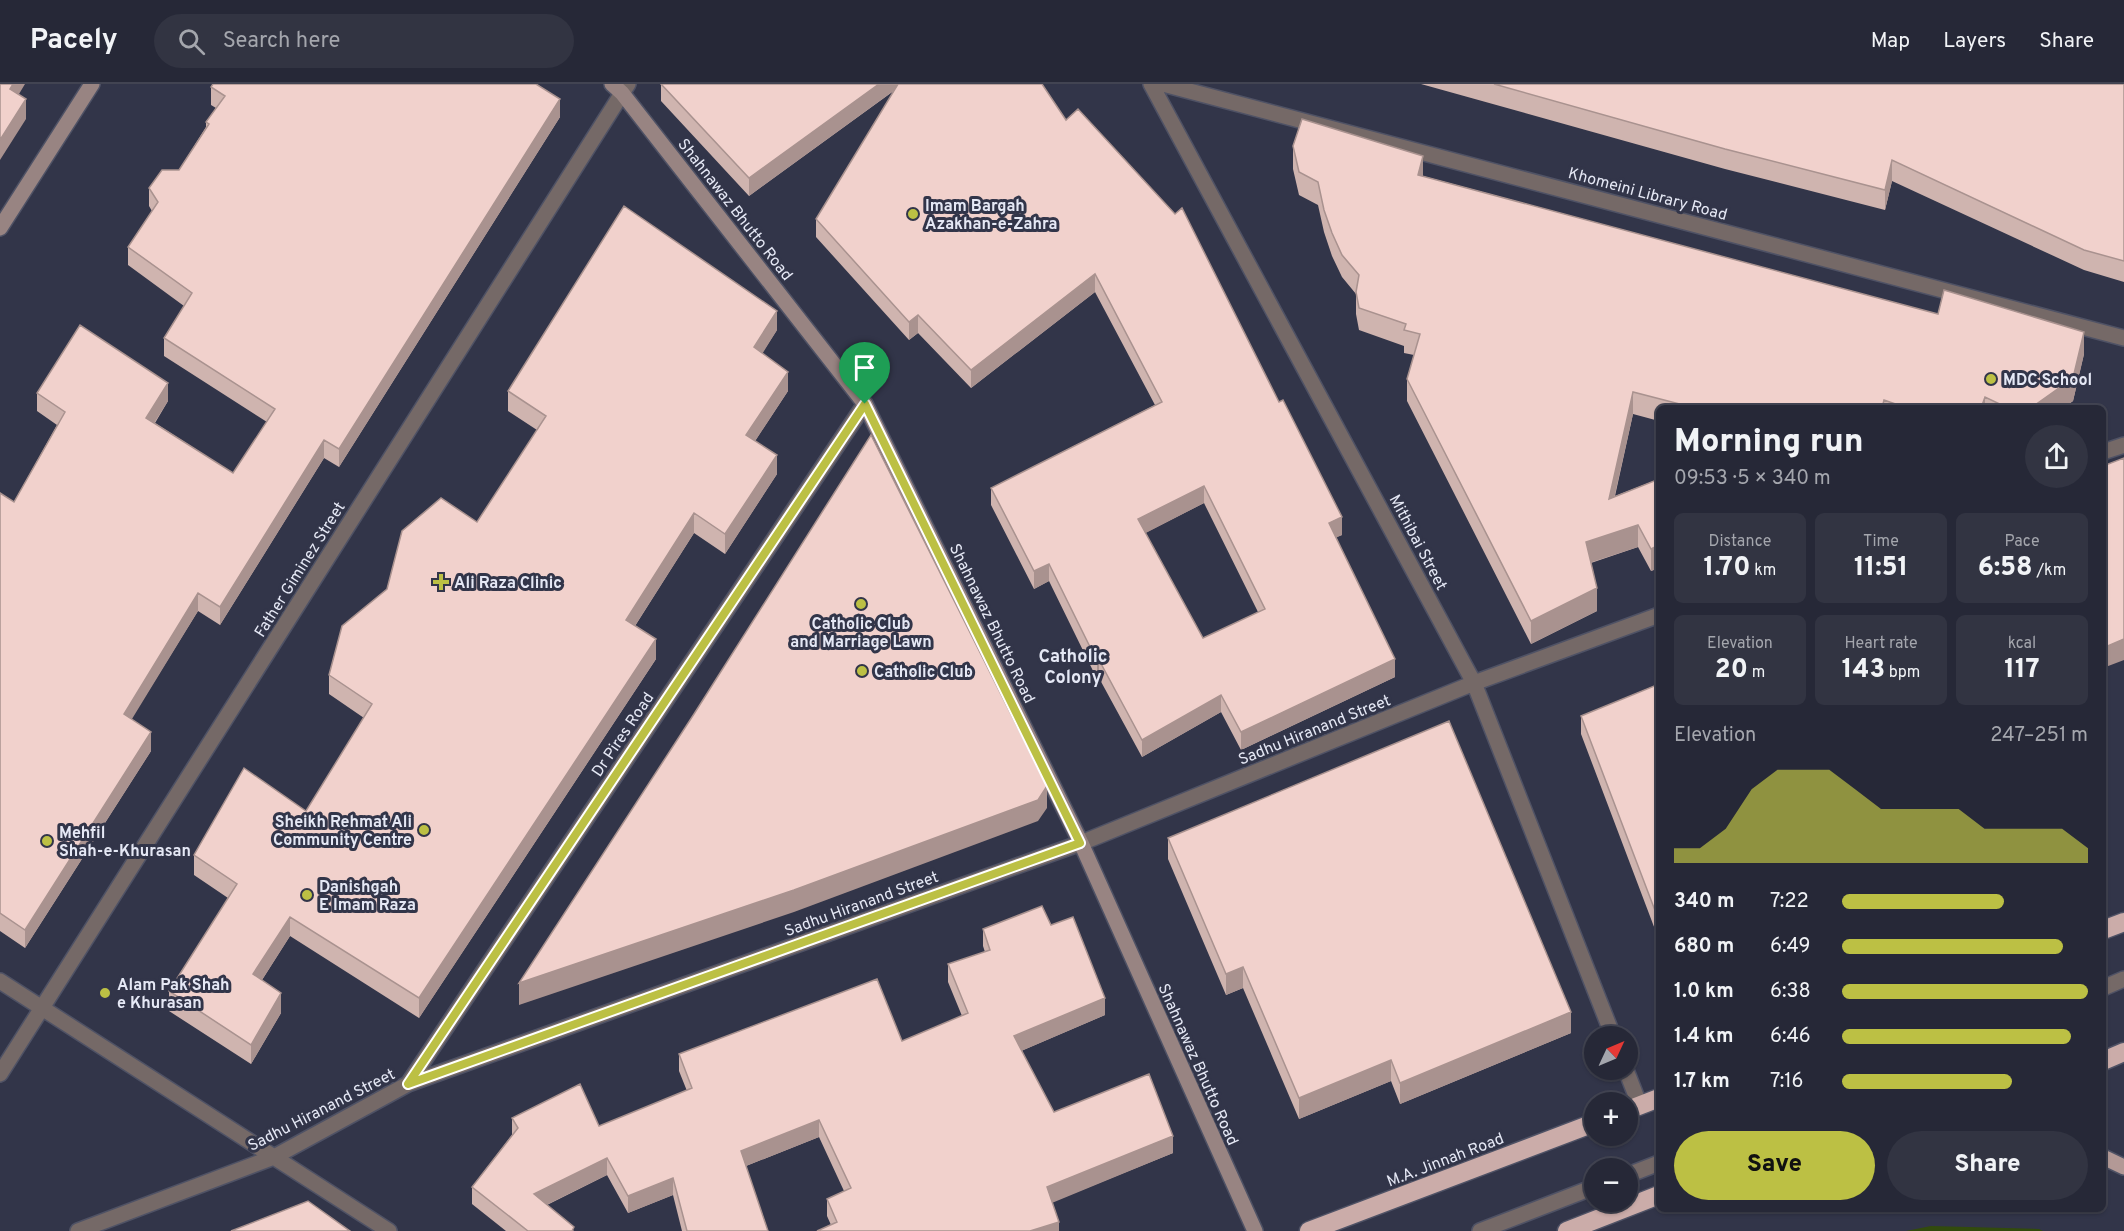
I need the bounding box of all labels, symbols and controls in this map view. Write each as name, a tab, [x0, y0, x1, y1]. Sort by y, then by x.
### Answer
search box	[154, 14, 574, 68]
text: Pacely	[30, 23, 118, 59]
icon: search	[175, 25, 208, 58]
text: Search here	[223, 28, 340, 55]
text: Map	[1871, 28, 1910, 55]
text: Layers	[1943, 28, 2006, 55]
text: Share	[2039, 28, 2094, 55]
street label: Shahnawaz Bhutto Road	[673, 135, 796, 285]
street label: Khomeini Library Road	[1566, 164, 1729, 226]
place label: Imam Bargah Azakhan-e-Zahra	[925, 197, 1057, 235]
marker: Imam Bargah Azakhan-e-Zahra	[906, 207, 920, 221]
pin	[839, 342, 890, 404]
icon: arrive	[848, 351, 881, 384]
place label: MDC School	[2003, 371, 2092, 391]
marker: MDC School	[1984, 372, 1998, 386]
text: Morning run	[1674, 422, 1864, 464]
button: share	[2025, 425, 2088, 488]
text: 09:53 · 5 × 340 m	[1674, 466, 1831, 492]
street label: Mithibai Street	[1384, 492, 1451, 594]
street label: Father Giminez Street	[251, 499, 350, 641]
text: Distance	[1709, 532, 1771, 552]
text: Time	[1863, 532, 1899, 552]
text: Pace	[2004, 532, 2040, 552]
street label: Shahnawaz Bhutto Road	[944, 541, 1039, 707]
text: 1.70	[1704, 552, 1750, 585]
text: 11:51	[1854, 552, 1908, 585]
text: 6:58	[1978, 552, 2033, 585]
text: km	[1750, 561, 1776, 581]
text: /km	[2033, 561, 2066, 581]
marker: Ali Raza Clinic	[432, 573, 450, 591]
place label: Ali Raza Clinic	[454, 574, 562, 594]
marker: Catholic Club and Marriage Lawn	[854, 597, 868, 611]
place label: Catholic Club and Marriage Lawn	[790, 615, 932, 653]
text: Elevation	[1707, 634, 1773, 654]
text: Heart rate	[1844, 634, 1918, 654]
text: kcal	[2008, 634, 2036, 654]
district label: Catholic Colony	[1039, 646, 1107, 690]
text: 20	[1715, 654, 1748, 687]
text: 143	[1842, 654, 1885, 687]
text: 117	[2004, 654, 2040, 687]
place label: Catholic Club	[874, 663, 973, 683]
text: m	[1748, 663, 1765, 683]
text: bpm	[1885, 663, 1920, 683]
marker: Catholic Club	[855, 664, 869, 678]
street label: Dr Pires Road	[588, 689, 659, 781]
street label: Sadhu Hiranand Street	[1236, 691, 1394, 771]
text: Elevation	[1674, 723, 1756, 749]
text: 247–251 m	[1990, 723, 2088, 749]
place label: Sheikh Rehmat Ali Community Centre	[273, 813, 412, 851]
marker: Sheikh Rehmat Ali Community Centre	[417, 823, 431, 837]
place label: Mehfil Shah-e-Khurasan	[59, 824, 191, 862]
marker: Mehfil Shah-e-Khurasan	[40, 834, 54, 848]
street label: Sadhu Hiranand Street	[782, 868, 941, 942]
place label: Danishgah E Imam Raza	[319, 878, 416, 916]
marker: Danishgah E Imam Raza	[300, 888, 314, 902]
text: 340 m	[1674, 889, 1735, 915]
text: 7:22	[1770, 889, 1809, 915]
text: 680 m	[1674, 934, 1734, 960]
text: 6:49	[1770, 934, 1811, 960]
place label: Alam Pak Shah e Khurasan	[117, 976, 230, 1014]
text: 1.0 km	[1674, 979, 1734, 1005]
text: 6:38	[1770, 979, 1811, 1005]
street label: Shahnawaz Bhutto Road	[1152, 981, 1242, 1149]
marker: Alam Pak Shah e Khurasan	[98, 986, 112, 1000]
text: 1.4 km	[1674, 1024, 1734, 1050]
text: 6:46	[1770, 1024, 1811, 1050]
north arrow	[1584, 1026, 1638, 1080]
map controls	[1584, 1026, 1638, 1212]
street label: Sadhu Hiranand Street	[245, 1065, 399, 1157]
text: 1.7 km	[1674, 1069, 1730, 1095]
text: 7:16	[1770, 1069, 1804, 1095]
button: +	[1584, 1092, 1638, 1146]
street label: M.A. Jinnah Road	[1384, 1129, 1507, 1192]
button: Save	[1674, 1131, 1875, 1200]
button: Share	[1887, 1131, 2088, 1200]
button: −	[1584, 1158, 1638, 1212]

